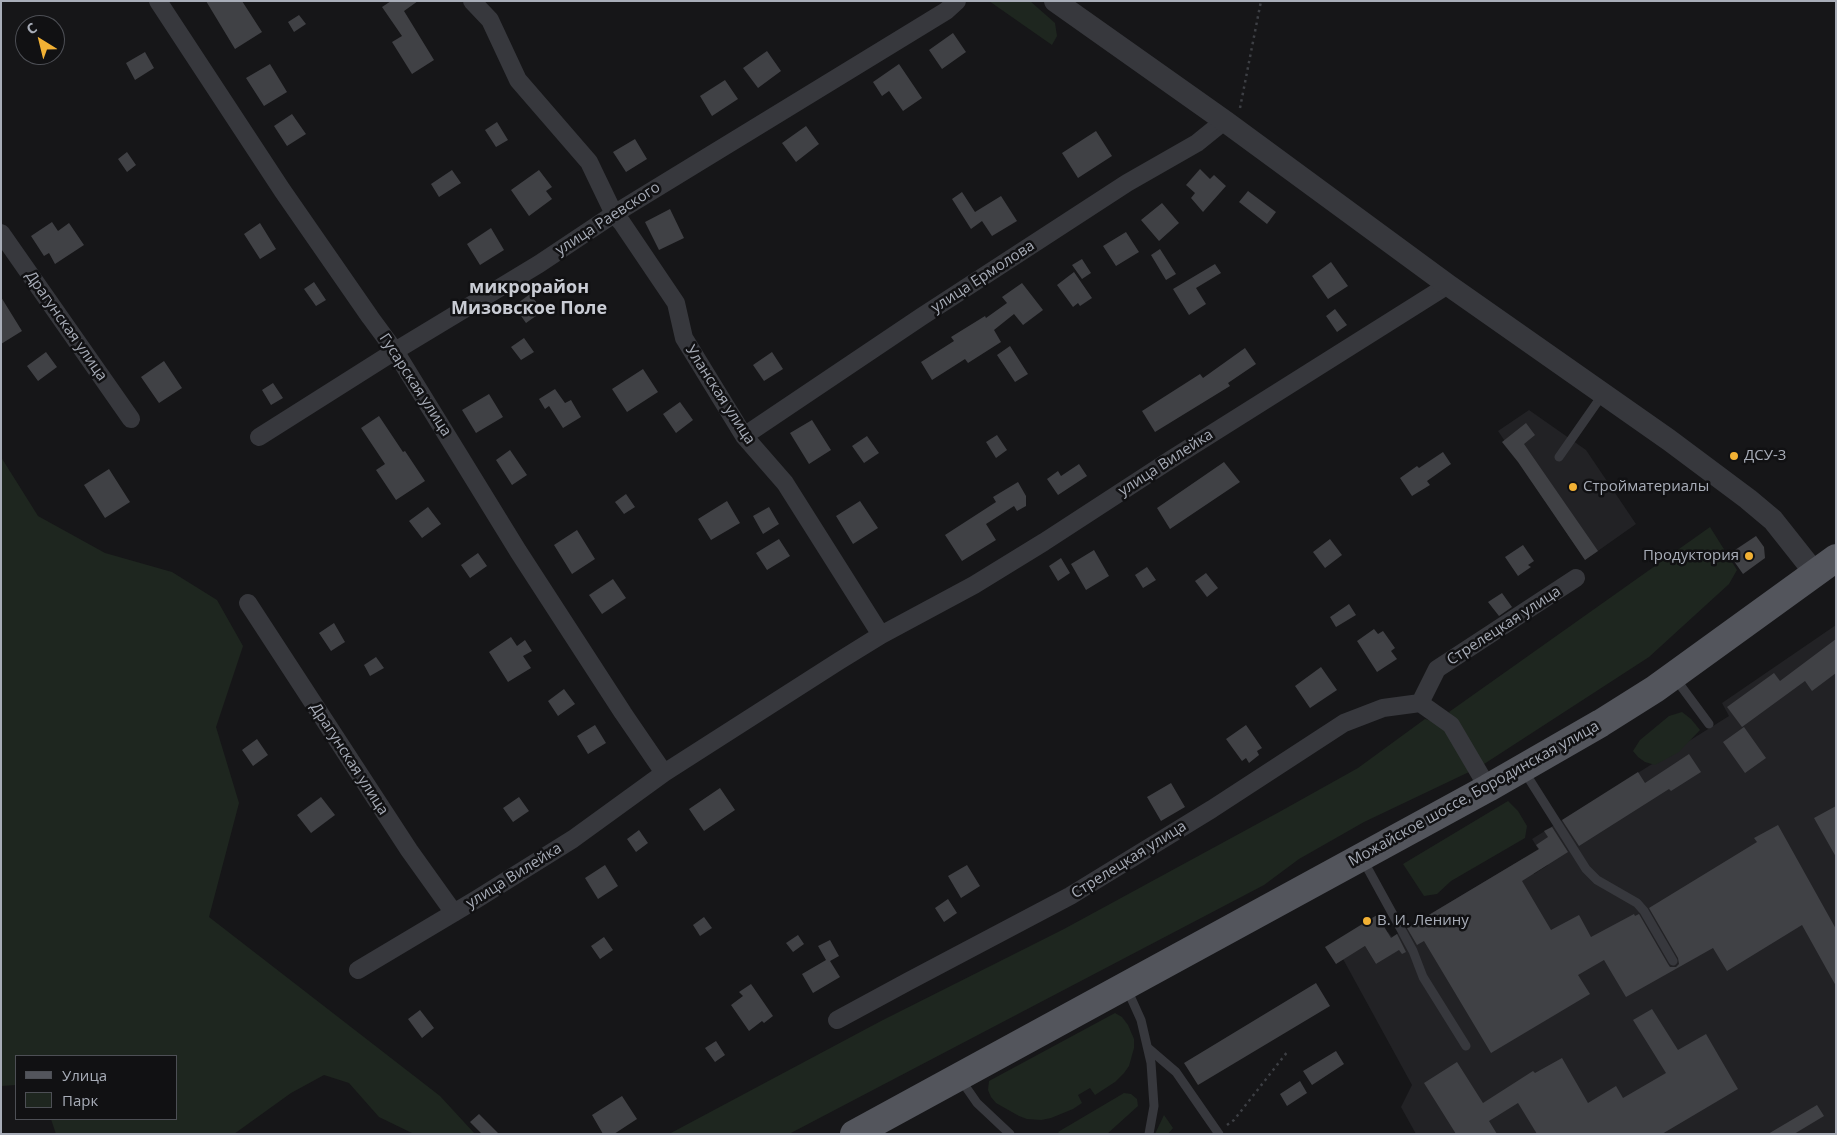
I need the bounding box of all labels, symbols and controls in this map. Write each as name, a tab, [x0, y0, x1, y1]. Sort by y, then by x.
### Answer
north arrow	[15, 15, 65, 65]
text: С	[22, 18, 41, 39]
street label: улица Раевского	[552, 178, 664, 260]
street label: улица Ермолова	[928, 237, 1038, 317]
street label: Драгунская улица	[21, 268, 111, 384]
district label: микрорайон Мизовское Поле	[451, 277, 607, 320]
street label: Гусарская улица	[375, 330, 455, 440]
street label: Уланская улица	[681, 342, 759, 448]
street label: улица Вилейка	[1115, 426, 1217, 500]
place label: ДСУ-3	[1744, 447, 1786, 465]
marker: ДСУ-3	[1728, 450, 1740, 462]
place label: Стройматериалы	[1583, 478, 1709, 496]
marker: Стройматериалы	[1567, 481, 1579, 493]
place label: Продуктория	[1643, 547, 1739, 565]
marker: Продуктория	[1743, 550, 1755, 562]
street label: Стрелецкая улица	[1444, 582, 1564, 670]
street label: Драгунская улица	[306, 700, 392, 818]
street label: Можайское шоссе, Бородинская улица	[1346, 717, 1602, 871]
street label: Стрелецкая улица	[1068, 817, 1190, 903]
street label: улица Вилейка	[463, 839, 565, 913]
place label: В. И. Ленину	[1377, 912, 1469, 930]
marker: В. И. Ленину	[1361, 915, 1373, 927]
legend	[15, 1055, 178, 1120]
text: Улица	[62, 1065, 107, 1085]
text: Парк	[62, 1090, 98, 1110]

